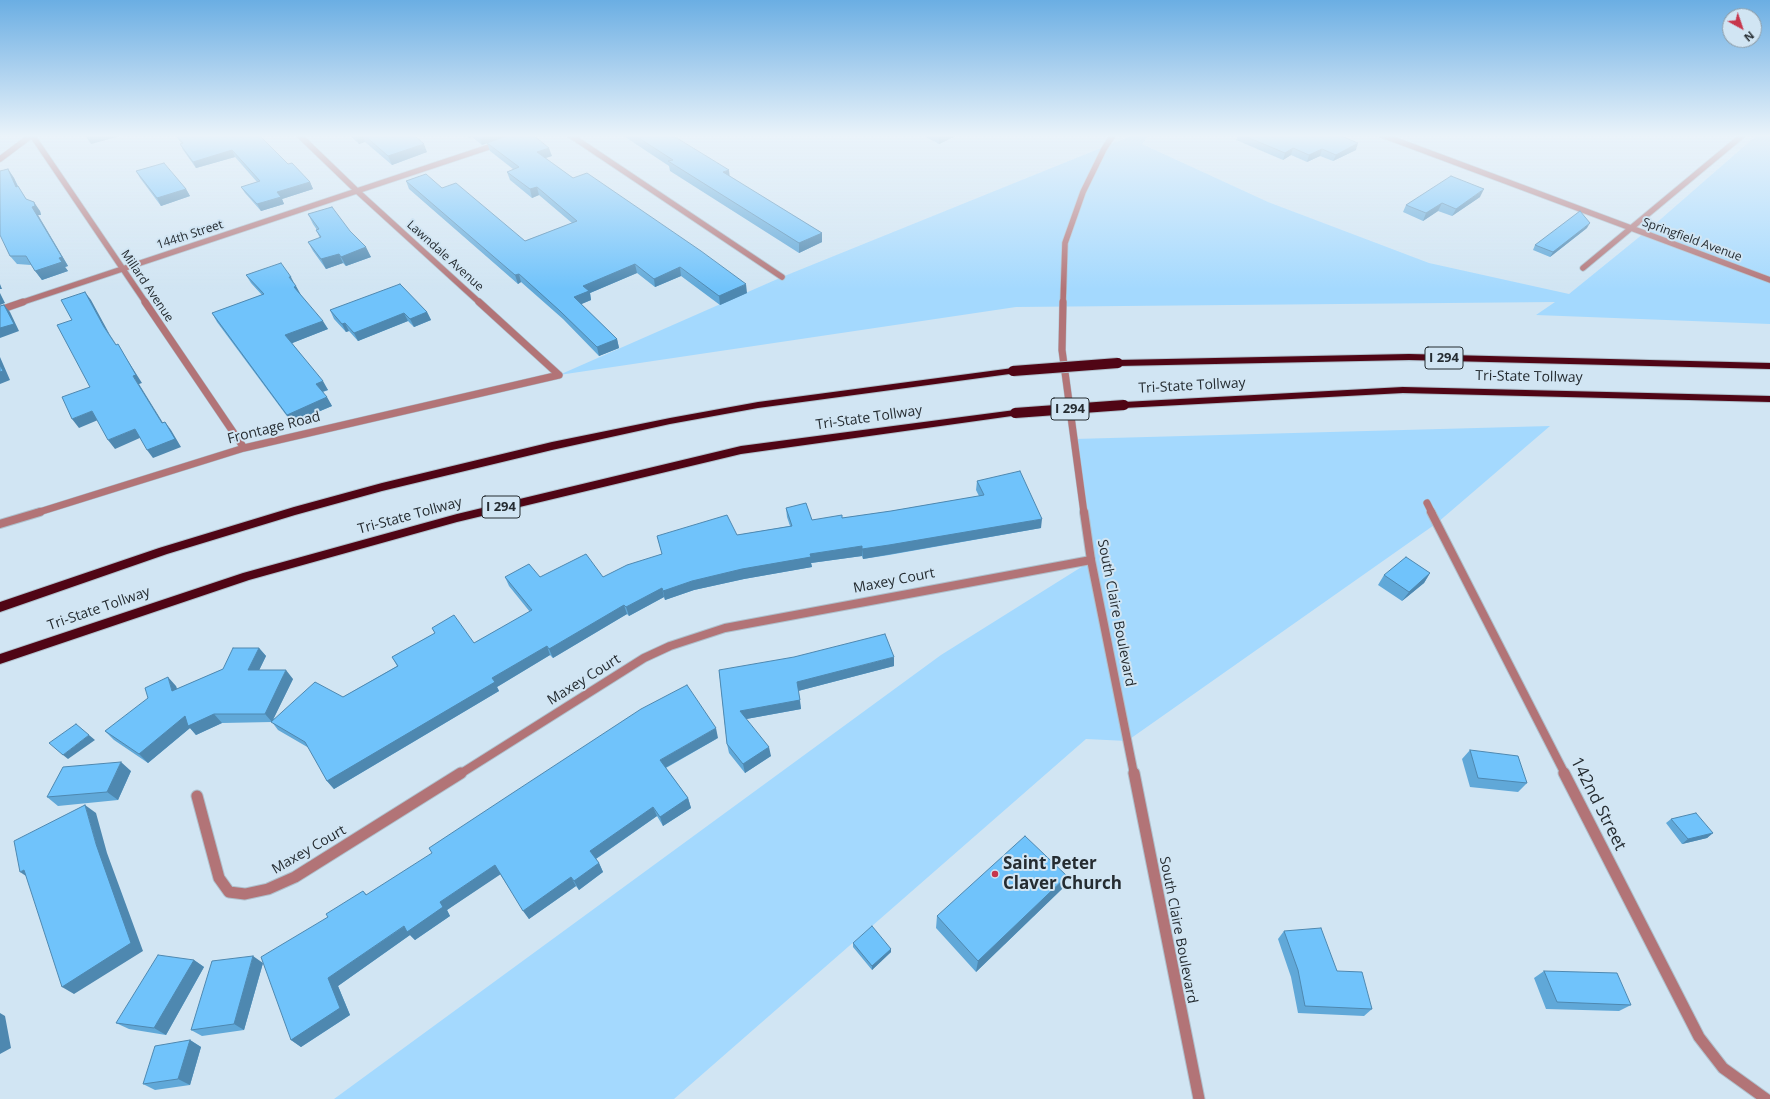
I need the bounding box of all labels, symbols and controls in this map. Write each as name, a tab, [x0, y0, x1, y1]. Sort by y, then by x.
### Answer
north arrow	[1722, 8, 1762, 48]
text: N	[1741, 28, 1758, 45]
street label: Springfield Avenue	[1640, 215, 1744, 265]
street label: 144th Street	[155, 218, 225, 252]
street label: Lawndale Avenue	[404, 218, 486, 294]
street label: Millard Avenue	[118, 247, 176, 325]
road number: I 294	[1425, 347, 1463, 369]
street label: Tri-State Tollway	[1475, 368, 1583, 386]
street label: Tri-State Tollway	[1138, 375, 1246, 397]
road number: I 294	[1051, 398, 1089, 420]
street label: Tri-State Tollway	[815, 402, 923, 434]
street label: Frontage Road	[226, 408, 322, 448]
street label: Tri-State Tollway	[356, 494, 464, 538]
road number: I 294	[482, 496, 520, 518]
street label: South Claire Boulevard	[1094, 538, 1138, 688]
street label: Maxey Court	[852, 565, 936, 597]
street label: Tri-State Tollway	[46, 584, 152, 634]
street label: Maxey Court	[544, 651, 624, 709]
street label: 142nd Street	[1566, 754, 1630, 854]
street label: Maxey Court	[269, 822, 349, 878]
place label: Saint Peter Claver Church	[1003, 854, 1122, 894]
street label: South Claire Boulevard	[1156, 855, 1200, 1005]
marker: Saint Peter Claver Church	[990, 869, 1000, 879]

